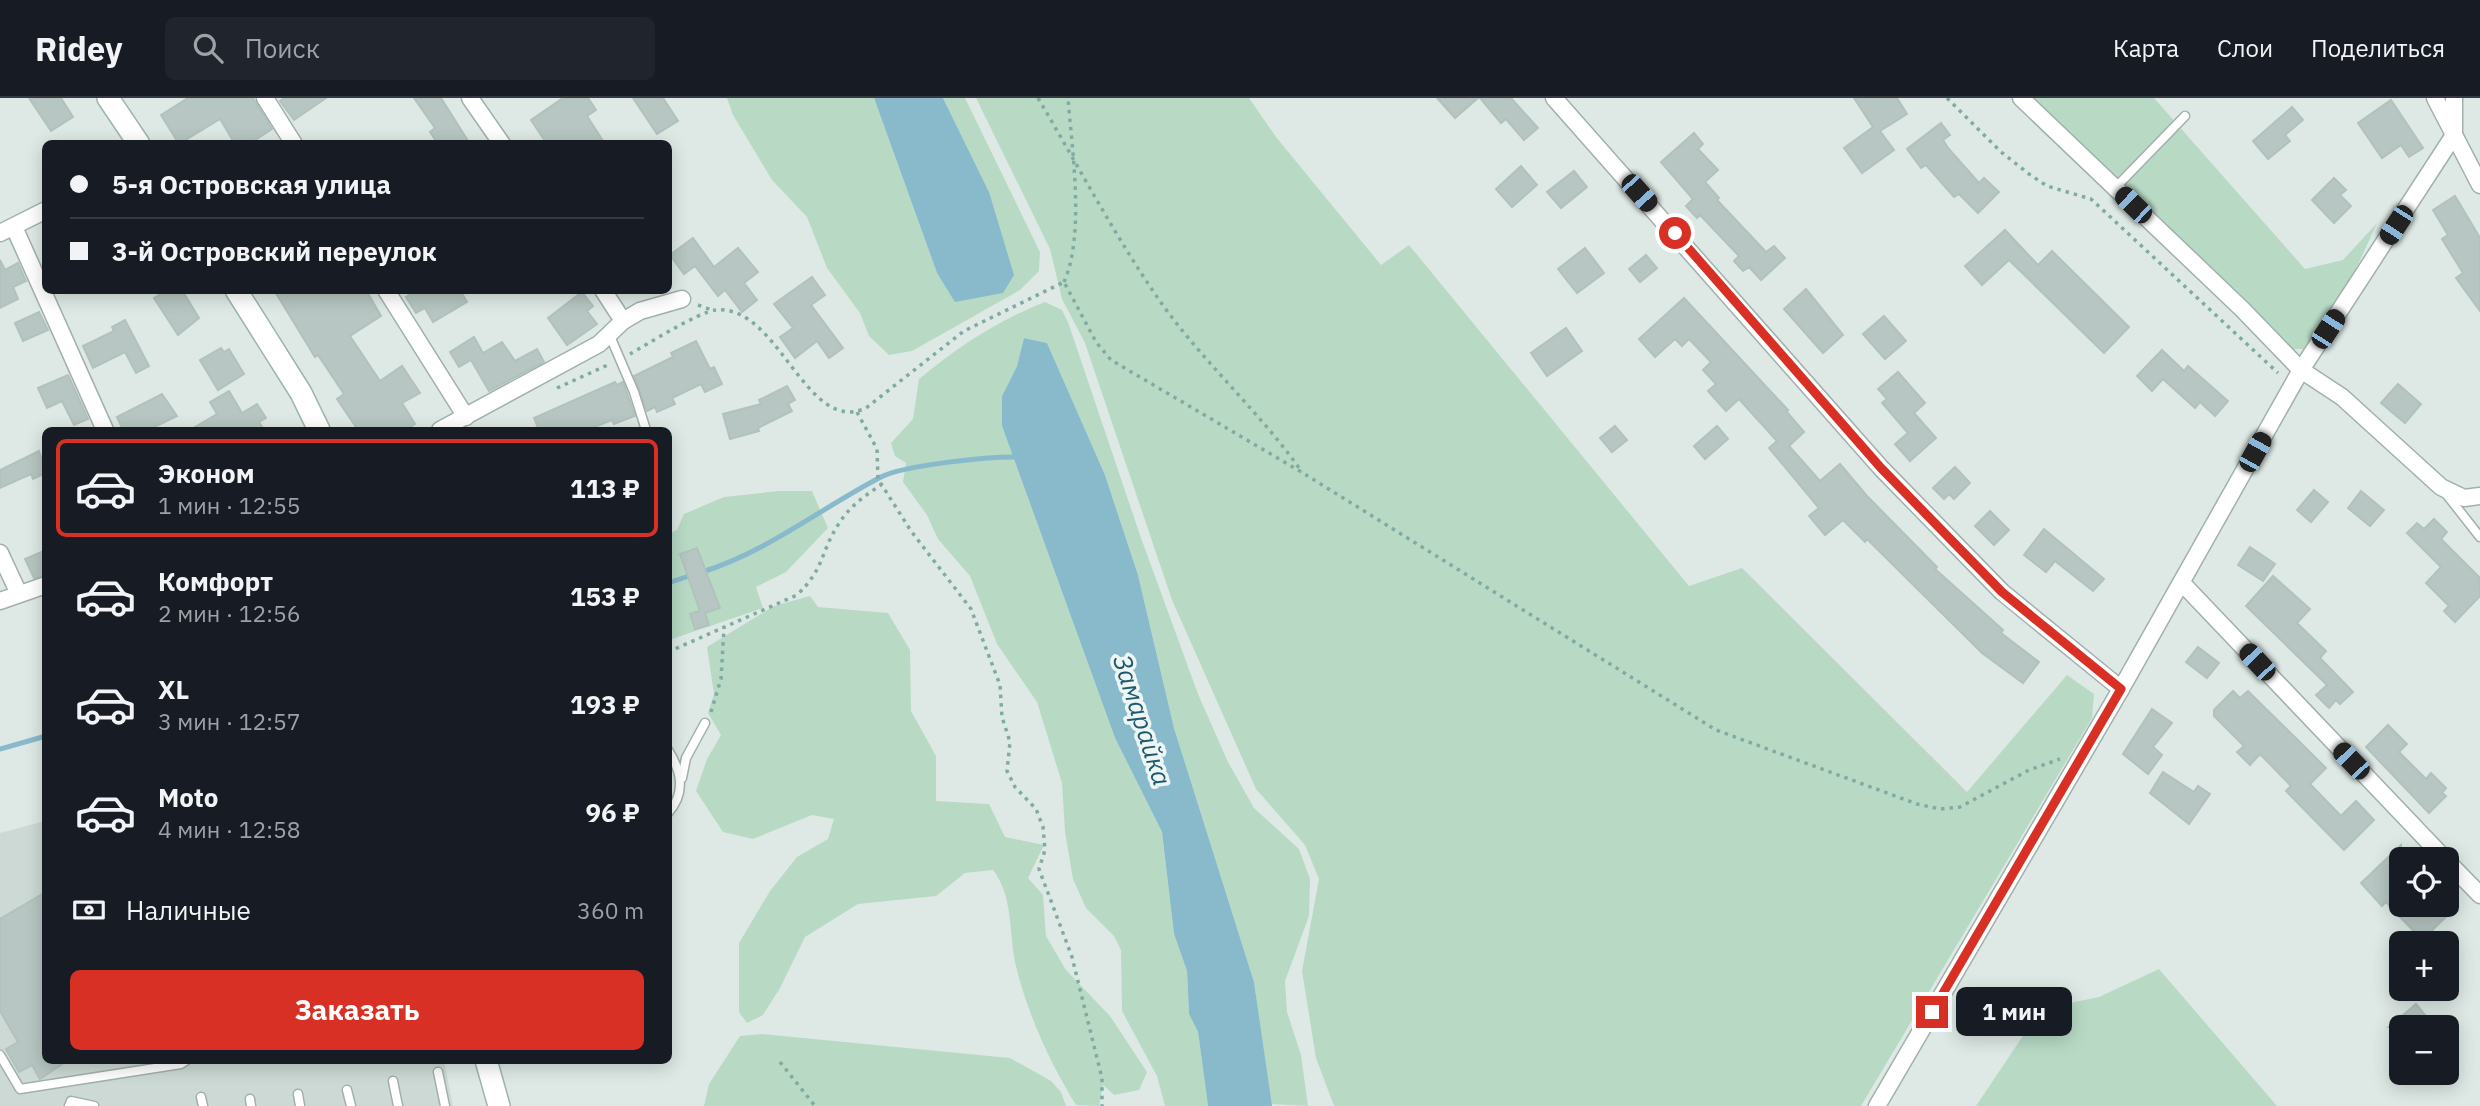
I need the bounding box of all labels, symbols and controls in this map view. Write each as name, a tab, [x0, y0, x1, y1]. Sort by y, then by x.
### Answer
search box	[165, 17, 655, 80]
text: Ridey	[35, 27, 123, 70]
icon: search	[189, 29, 227, 67]
text: Поиск	[245, 31, 320, 65]
text: Карта	[2113, 32, 2179, 64]
text: Слои	[2217, 32, 2273, 64]
text: Поделиться	[2311, 32, 2445, 64]
text: 5-я Островская улица	[112, 167, 391, 201]
car	[1618, 170, 1661, 216]
car	[2111, 183, 2156, 227]
car	[2376, 202, 2417, 248]
route start	[1659, 217, 1691, 249]
text: 3-й Островский переулок	[112, 234, 437, 268]
car	[2308, 306, 2349, 352]
car	[2236, 429, 2275, 475]
text: Эконом	[158, 456, 255, 490]
icon: car	[74, 457, 137, 520]
text: 113 ₽	[570, 471, 640, 505]
text: 1 мин · 12:55	[158, 490, 301, 520]
text: Комфорт	[158, 564, 273, 598]
icon: car	[74, 565, 137, 628]
text: 153 ₽	[570, 579, 640, 613]
text: 2 мин · 12:56	[158, 598, 301, 628]
car	[2235, 639, 2280, 685]
water label: Замарайка	[1106, 650, 1180, 790]
text: XL	[158, 672, 189, 706]
icon: car	[74, 673, 137, 736]
text: 193 ₽	[570, 687, 640, 721]
text: 3 мин · 12:57	[158, 706, 301, 736]
car	[2329, 739, 2374, 783]
text: Moto	[158, 780, 218, 814]
icon: car	[74, 781, 137, 844]
text: 96 ₽	[585, 795, 640, 829]
text: 4 мин · 12:58	[158, 814, 301, 844]
map controls	[2389, 847, 2459, 1085]
button: locate	[2389, 847, 2459, 917]
icon: cash	[70, 891, 108, 929]
text: Наличные	[126, 893, 251, 927]
text: 360 m	[577, 895, 644, 925]
button: +	[2389, 931, 2459, 1001]
button: Заказать	[70, 970, 644, 1050]
callout: 1 мин	[1956, 988, 2072, 1037]
route end	[1916, 996, 1948, 1028]
text: 1 мин	[1982, 996, 2046, 1026]
button: −	[2389, 1015, 2459, 1085]

